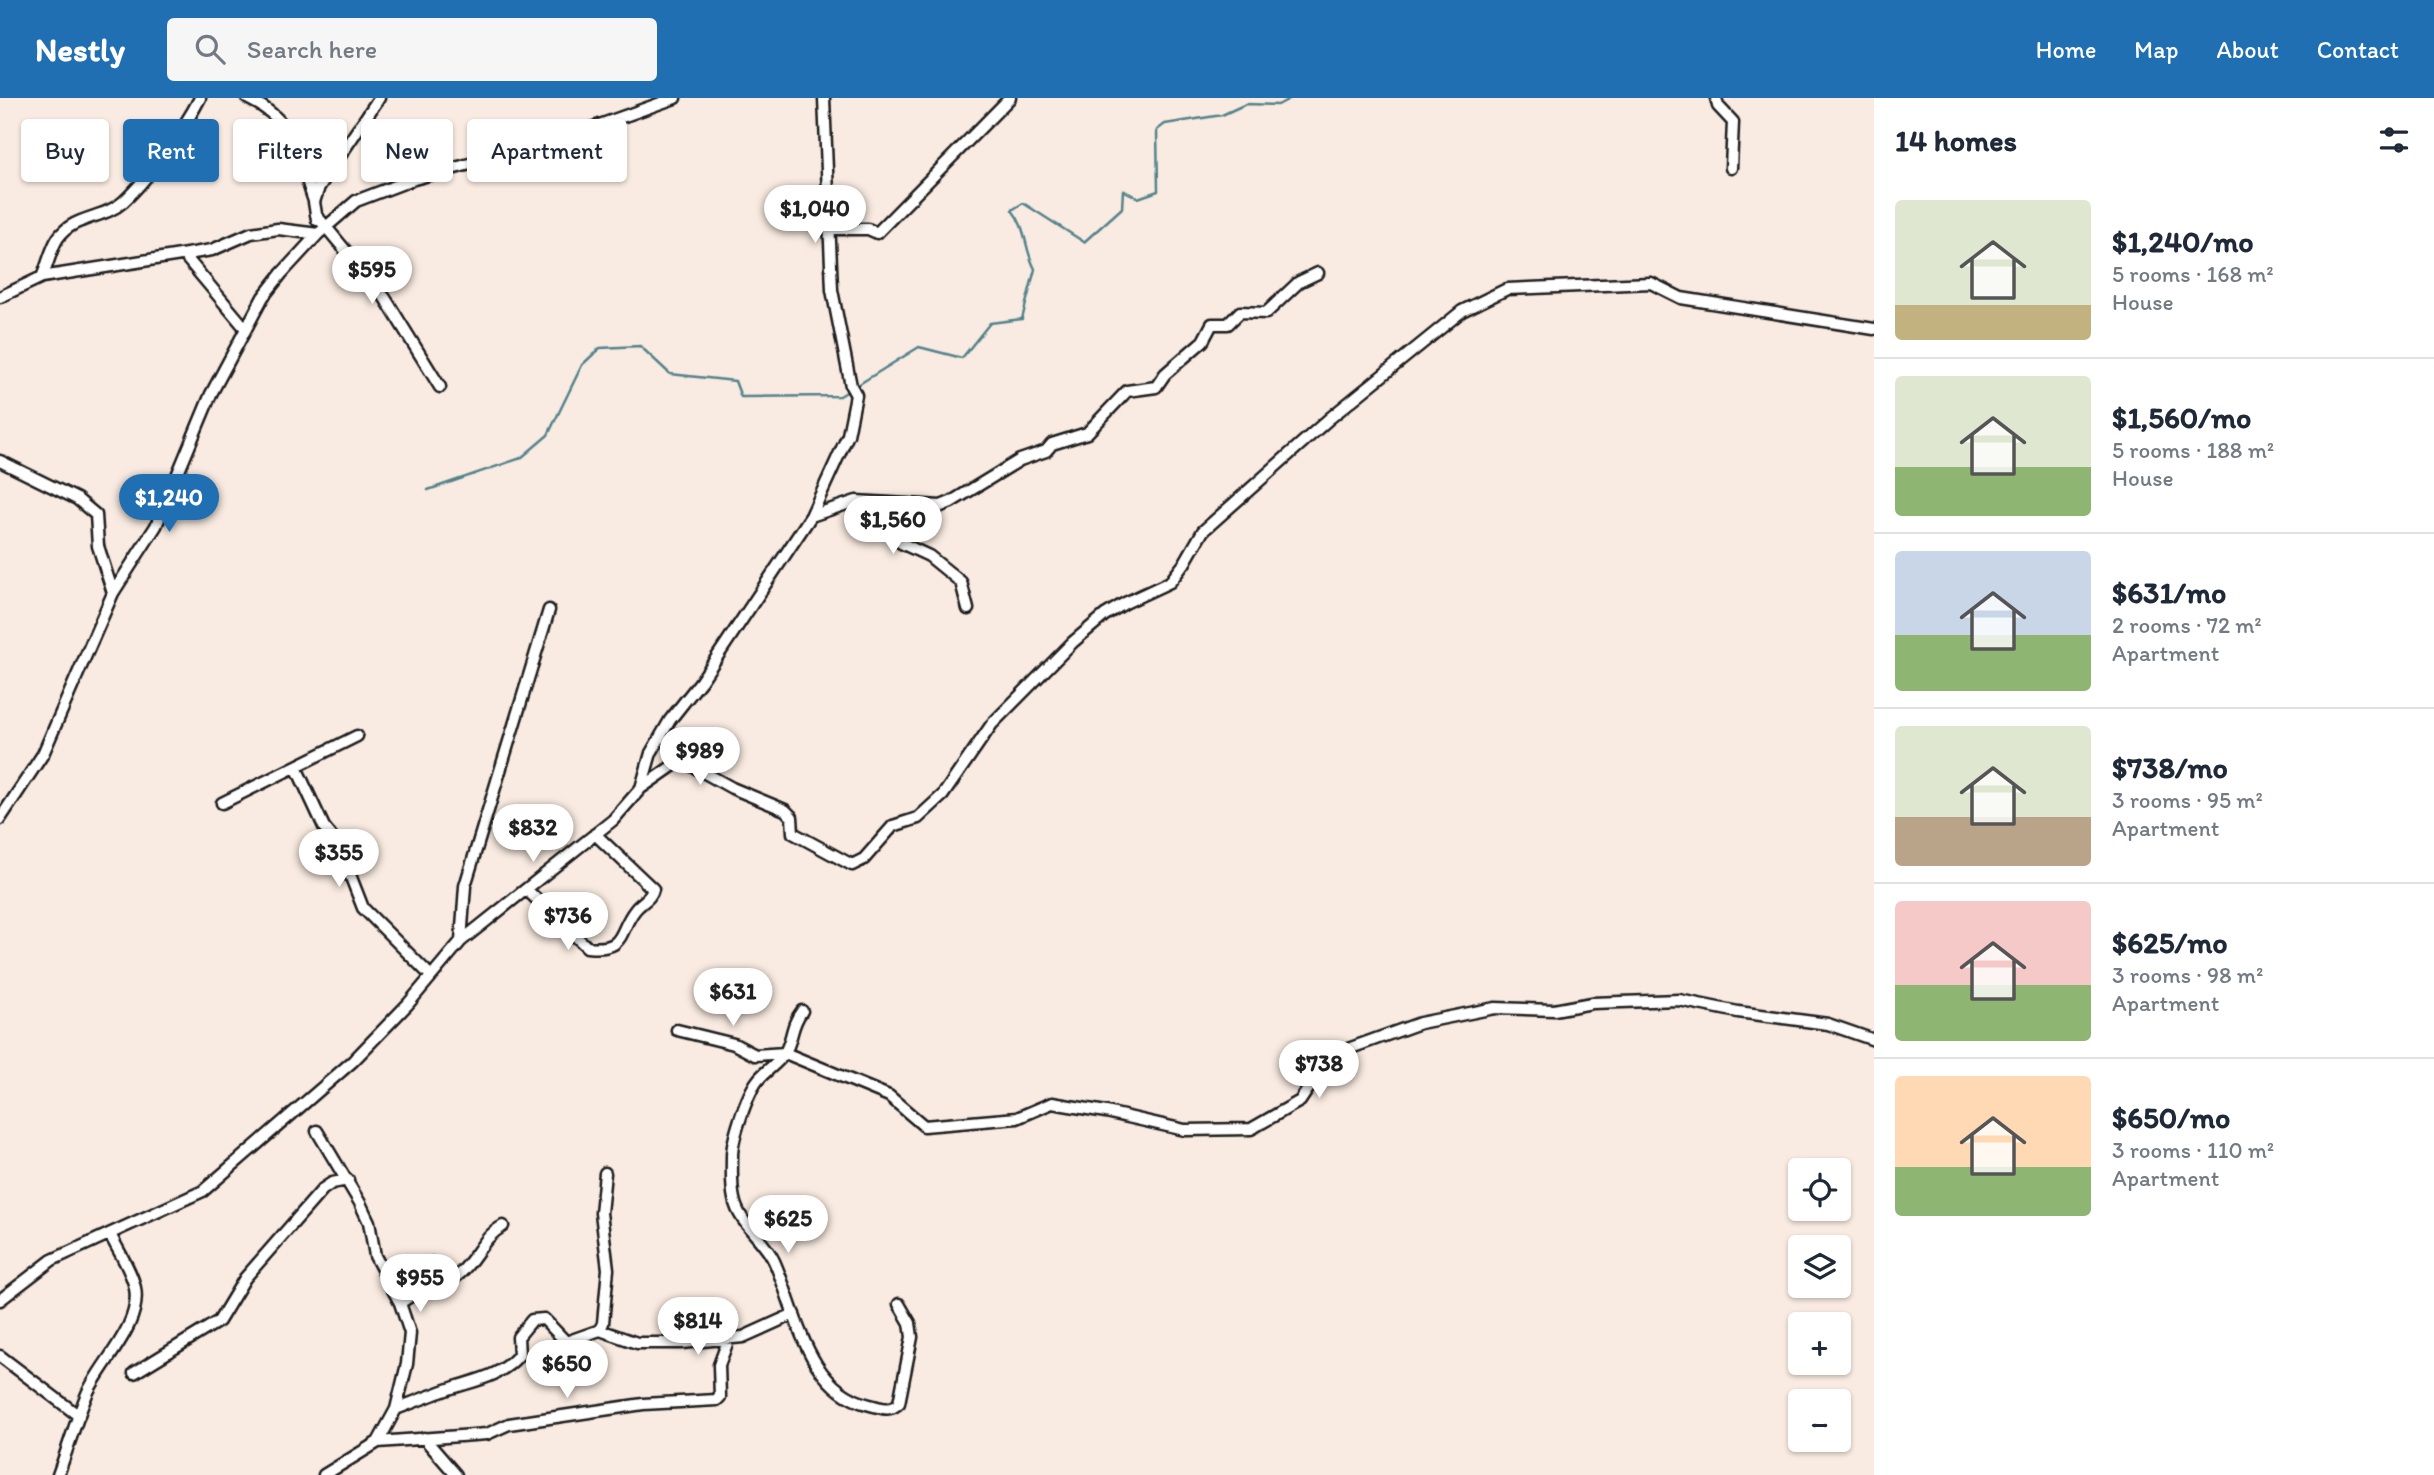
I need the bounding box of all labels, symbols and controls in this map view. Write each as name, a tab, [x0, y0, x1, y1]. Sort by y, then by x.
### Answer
search box	[167, 18, 657, 81]
text: Nestly	[35, 30, 125, 69]
icon: search	[191, 30, 229, 68]
text: Search here	[247, 33, 377, 65]
text: Home	[2036, 35, 2096, 64]
text: Map	[2134, 35, 2178, 64]
text: About	[2216, 35, 2279, 64]
text: Contact	[2317, 35, 2399, 64]
chip: Buy	[21, 119, 109, 182]
chip: Rent	[123, 119, 219, 182]
chip: Filters	[233, 119, 347, 182]
chip: New	[361, 119, 453, 182]
chip: Apartment	[467, 119, 627, 182]
icon: filters	[2375, 121, 2413, 159]
text: 14 homes	[1895, 122, 2017, 159]
pin: $1,040	[758, 186, 872, 245]
text: $1,040	[780, 194, 850, 222]
text: $1,240/mo	[2112, 223, 2254, 260]
icon: home	[1951, 228, 2035, 312]
pin: $595	[331, 246, 413, 306]
text: $595	[348, 255, 396, 283]
text: 5 rooms · 168 m²	[2112, 260, 2274, 288]
text: House	[2112, 288, 2174, 316]
text: $1,560/mo	[2112, 399, 2251, 436]
icon: home	[1951, 404, 2035, 488]
text: 5 rooms · 188 m²	[2112, 436, 2274, 464]
text: House	[2112, 464, 2174, 492]
pin: $1,240	[112, 474, 226, 534]
text: $1,240	[135, 483, 203, 511]
pin: $1,560	[836, 496, 950, 556]
text: $1,560	[860, 505, 926, 533]
text: $631/mo	[2112, 574, 2226, 611]
icon: home	[1951, 579, 2035, 663]
text: 2 rooms · 72 m²	[2112, 611, 2262, 639]
text: Apartment	[2112, 639, 2219, 667]
pin: $989	[659, 728, 741, 787]
text: $989	[676, 736, 724, 764]
text: $738/mo	[2112, 749, 2228, 786]
icon: home	[1951, 754, 2035, 838]
text: 3 rooms · 95 m²	[2112, 786, 2263, 814]
pin: $832	[492, 804, 574, 864]
text: $832	[509, 813, 557, 841]
text: Apartment	[2112, 814, 2219, 842]
pin: $355	[298, 830, 380, 889]
text: $355	[315, 838, 363, 866]
pin: $736	[527, 892, 609, 952]
text: $736	[544, 901, 592, 929]
text: $625/mo	[2112, 924, 2228, 961]
icon: home	[1951, 929, 2035, 1013]
text: 3 rooms · 98 m²	[2112, 961, 2263, 989]
pin: $631	[692, 968, 774, 1028]
text: $631	[709, 977, 757, 1005]
text: Apartment	[2112, 989, 2219, 1017]
pin: $738	[1278, 1040, 1360, 1100]
text: $738	[1295, 1049, 1343, 1077]
text: $650/mo	[2112, 1099, 2230, 1136]
icon: home	[1951, 1104, 2035, 1188]
text: 3 rooms · 110 m²	[2112, 1136, 2274, 1164]
map controls	[1788, 1158, 1851, 1452]
button: locate	[1788, 1158, 1851, 1221]
text: Apartment	[2112, 1164, 2219, 1192]
pin: $625	[747, 1196, 829, 1255]
text: $625	[764, 1204, 812, 1232]
button: layers	[1788, 1235, 1851, 1298]
pin: $955	[379, 1254, 461, 1314]
text: $955	[396, 1263, 444, 1291]
pin: $814	[657, 1298, 739, 1357]
text: $814	[674, 1306, 722, 1334]
button: +	[1788, 1312, 1851, 1375]
pin: $650	[526, 1340, 608, 1400]
text: $650	[542, 1349, 592, 1377]
button: −	[1788, 1389, 1851, 1452]

